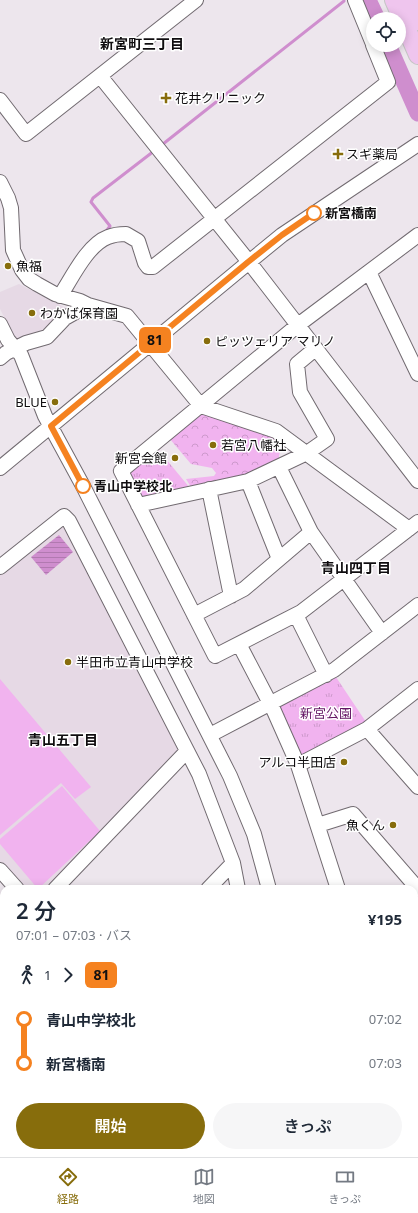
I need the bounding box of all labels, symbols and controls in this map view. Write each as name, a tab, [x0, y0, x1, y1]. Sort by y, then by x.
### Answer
map controls	[366, 12, 406, 52]
button: locate	[366, 12, 406, 52]
district label: 新宮町三丁目	[100, 34, 184, 53]
place label: 花井クリニック	[175, 89, 266, 107]
marker: 花井クリニック	[160, 92, 172, 104]
place label: スギ薬局	[346, 145, 398, 163]
marker: スギ薬局	[333, 149, 343, 159]
place label: 新宮橋南	[325, 204, 377, 222]
marker: 新宮橋南	[306, 205, 322, 221]
place label: 魚福	[16, 257, 42, 275]
marker: 魚福	[3, 261, 13, 271]
place label: わかば保育園	[40, 304, 118, 322]
marker: わかば保育園	[27, 308, 37, 318]
line badge: 81	[137, 327, 173, 353]
text: 81	[147, 330, 163, 349]
place label: ピッツェリア マリノ	[215, 332, 335, 350]
marker: ピッツェリア マリノ	[202, 336, 212, 346]
place label: BLUE	[15, 393, 47, 411]
marker: BLUE	[50, 397, 60, 407]
place label: 若宮八幡社	[221, 436, 286, 454]
marker: 若宮八幡社	[208, 440, 218, 450]
place label: 新宮会館	[115, 449, 167, 467]
marker: 新宮会館	[170, 453, 180, 463]
place label: 青山中学校北	[94, 477, 172, 495]
marker: 青山中学校北	[75, 478, 91, 494]
district label: 青山四丁目	[321, 558, 391, 577]
place label: 半田市立青山中学校	[76, 653, 193, 671]
marker: 半田市立青山中学校	[63, 657, 73, 667]
park label: 新宮公園	[300, 704, 352, 722]
district label: 青山五丁目	[28, 730, 98, 749]
place label: アルコ半田店	[258, 753, 336, 771]
marker: アルコ半田店	[339, 757, 349, 767]
place label: 魚くん	[346, 816, 385, 834]
marker: 魚くん	[388, 820, 398, 830]
text: 2 分	[16, 895, 56, 925]
text: ¥195	[368, 909, 402, 929]
text: 07:01 – 07:03 · バス	[16, 926, 132, 944]
icon: walk	[16, 964, 38, 986]
icon: forward	[57, 964, 79, 986]
text: 81	[93, 965, 109, 984]
text: 1	[44, 966, 51, 984]
text: 青山中学校北	[46, 1010, 136, 1030]
text: 07:02	[369, 1010, 402, 1028]
text: 新宮橋南	[46, 1054, 106, 1074]
text: 07:03	[369, 1054, 402, 1072]
button: 開始	[16, 1103, 205, 1149]
button: きっぷ	[213, 1103, 402, 1149]
tab: 経路	[57, 1166, 79, 1206]
tab: 地図	[193, 1166, 215, 1206]
tab: きっぷ	[329, 1166, 361, 1206]

